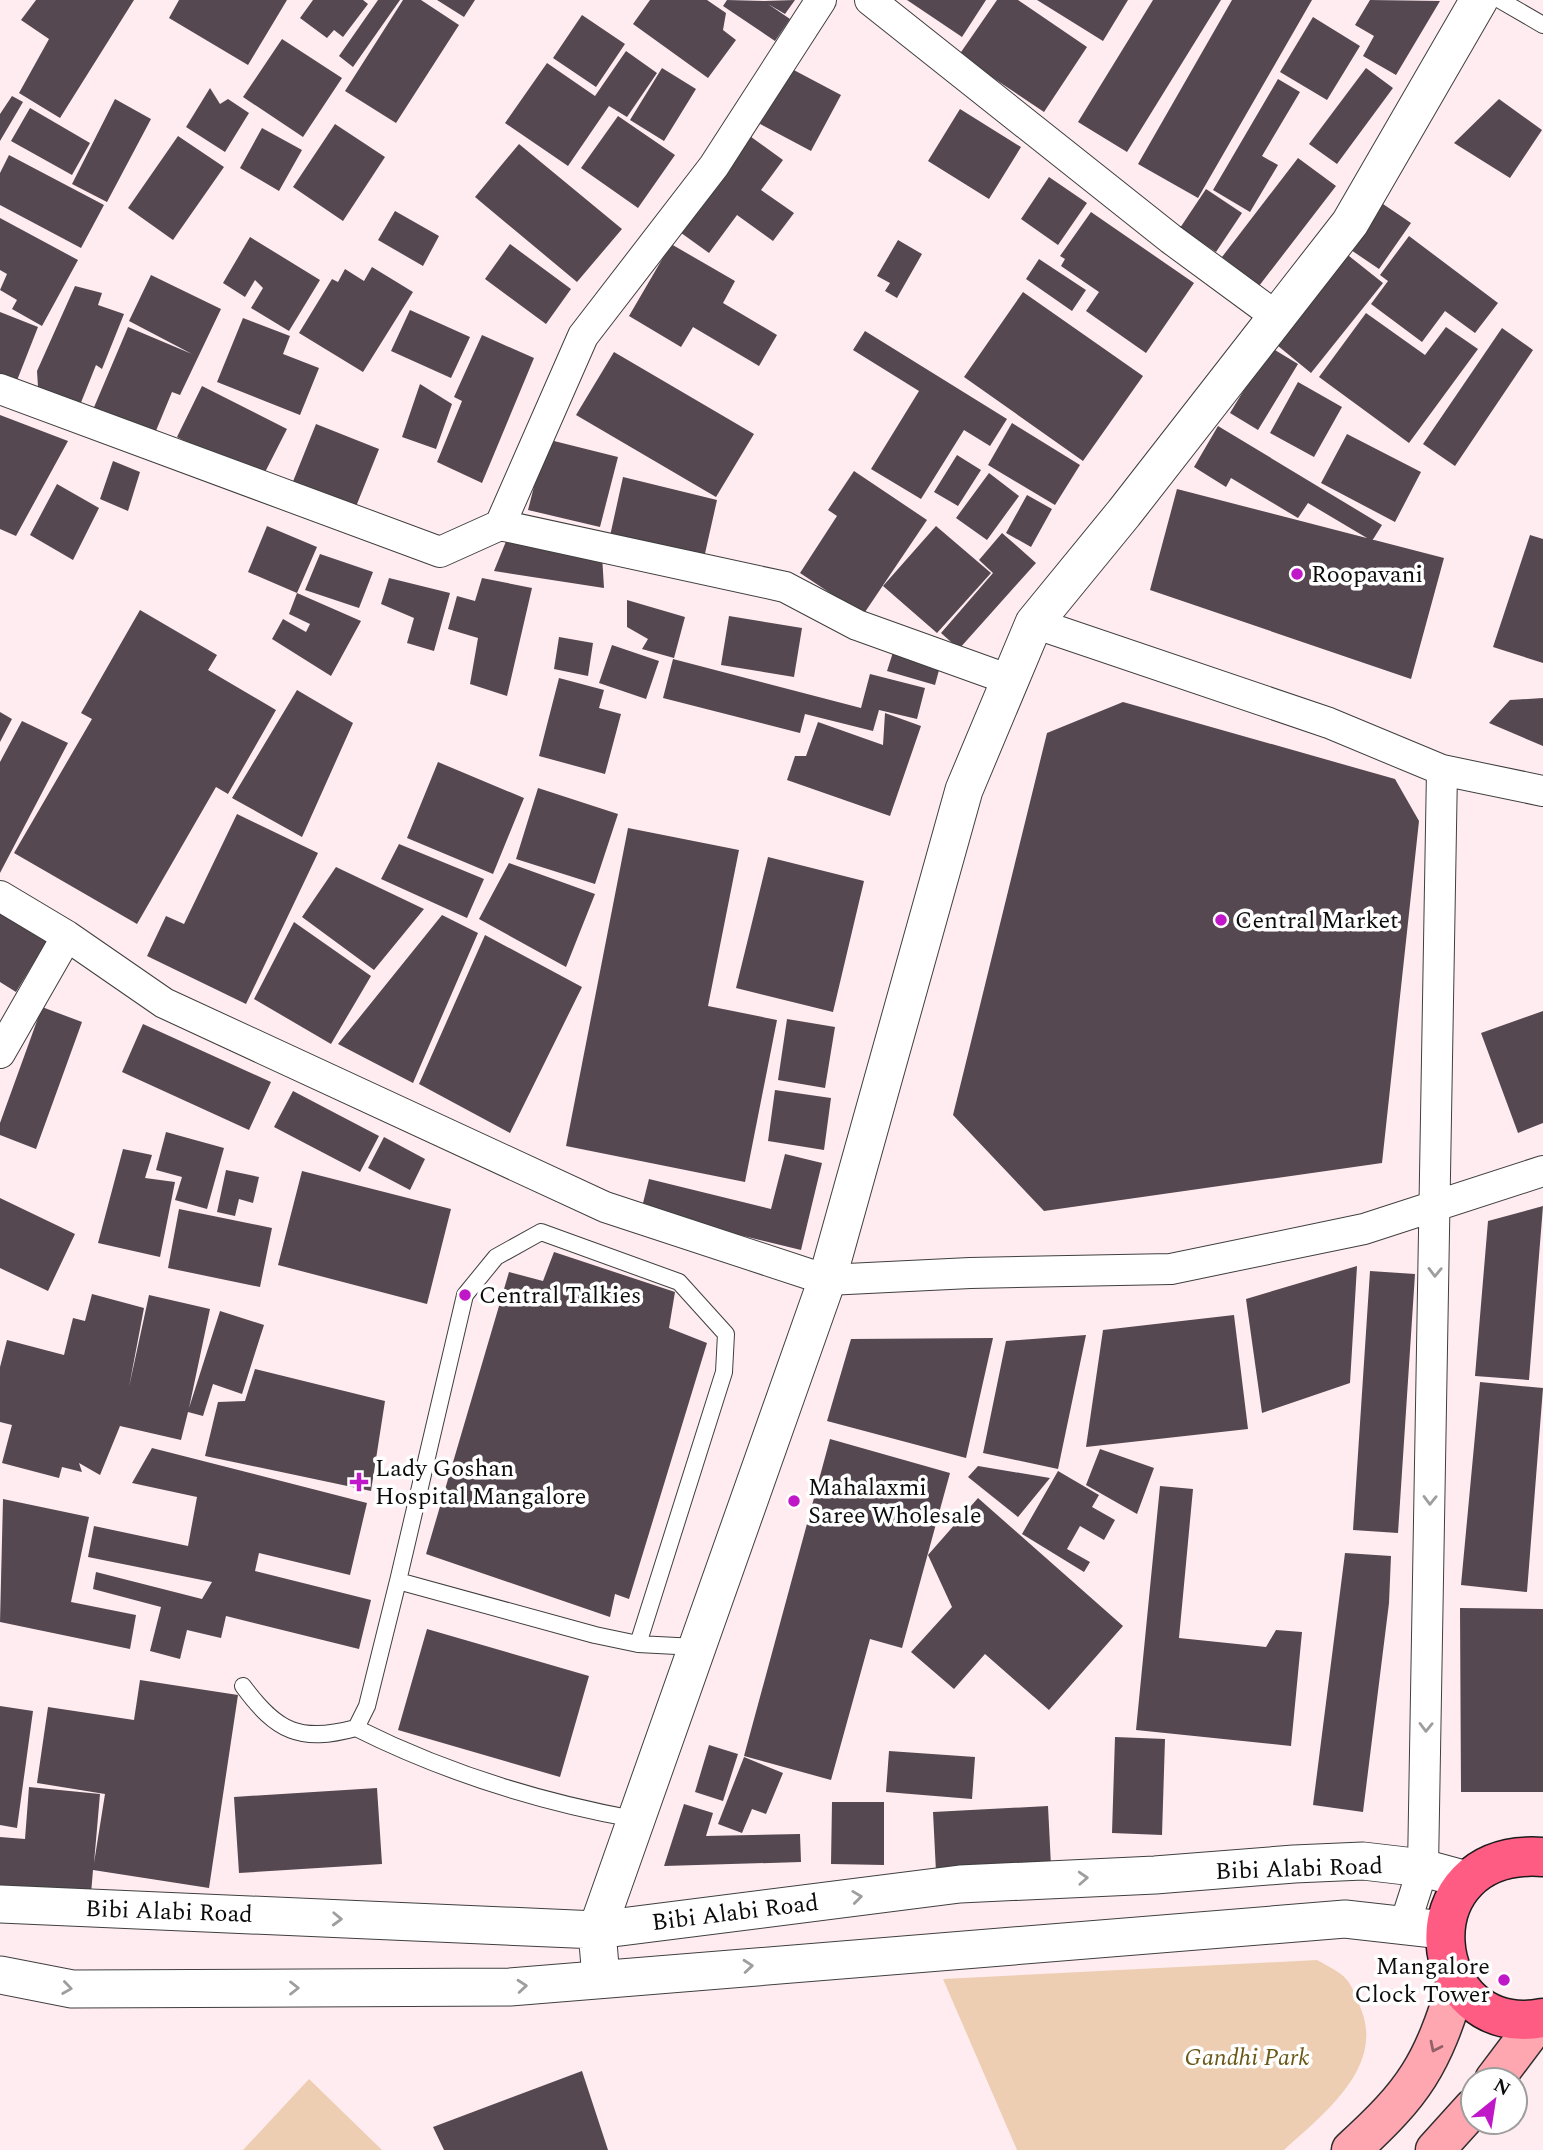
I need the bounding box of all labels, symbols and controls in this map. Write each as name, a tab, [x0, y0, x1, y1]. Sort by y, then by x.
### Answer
place label: Roopavani	[1311, 557, 1423, 593]
marker: Roopavani	[1289, 566, 1305, 582]
place label: Central Market	[1235, 903, 1399, 939]
marker: Central Market	[1213, 912, 1229, 928]
one-way arrow	[1427, 1267, 1442, 1278]
place label: Central Talkies	[479, 1278, 641, 1314]
marker: Central Talkies	[457, 1287, 473, 1303]
place label: Lady Goshan Hospital Mangalore	[375, 1451, 586, 1515]
place label: Mahalaxmi Saree Wholesale	[808, 1470, 982, 1534]
marker: Lady Goshan Hospital Mangalore	[349, 1472, 369, 1492]
marker: Mahalaxmi Saree Wholesale	[786, 1493, 802, 1509]
one-way arrow	[1422, 1495, 1438, 1505]
one-way arrow	[1418, 1722, 1434, 1733]
street label: Bibi Alabi Road	[1215, 1848, 1383, 1890]
one-way arrow	[1078, 1871, 1089, 1886]
street label: Bibi Alabi Road	[650, 1885, 821, 1941]
one-way arrow	[851, 1890, 863, 1905]
street label: Bibi Alabi Road	[85, 1891, 253, 1933]
one-way arrow	[332, 1911, 343, 1926]
place label: Mangalore Clock Tower	[1354, 1949, 1490, 2013]
one-way arrow	[743, 1959, 754, 1974]
marker: Mangalore Clock Tower	[1496, 1972, 1512, 1988]
one-way arrow	[517, 1979, 528, 1994]
one-way arrow	[61, 1980, 73, 1995]
one-way arrow	[290, 1980, 300, 1996]
park label: Gandhi Park	[1185, 2040, 1309, 2076]
one-way arrow	[1430, 2040, 1444, 2052]
north arrow	[1459, 2066, 1529, 2136]
text: N	[1488, 2071, 1516, 2104]

